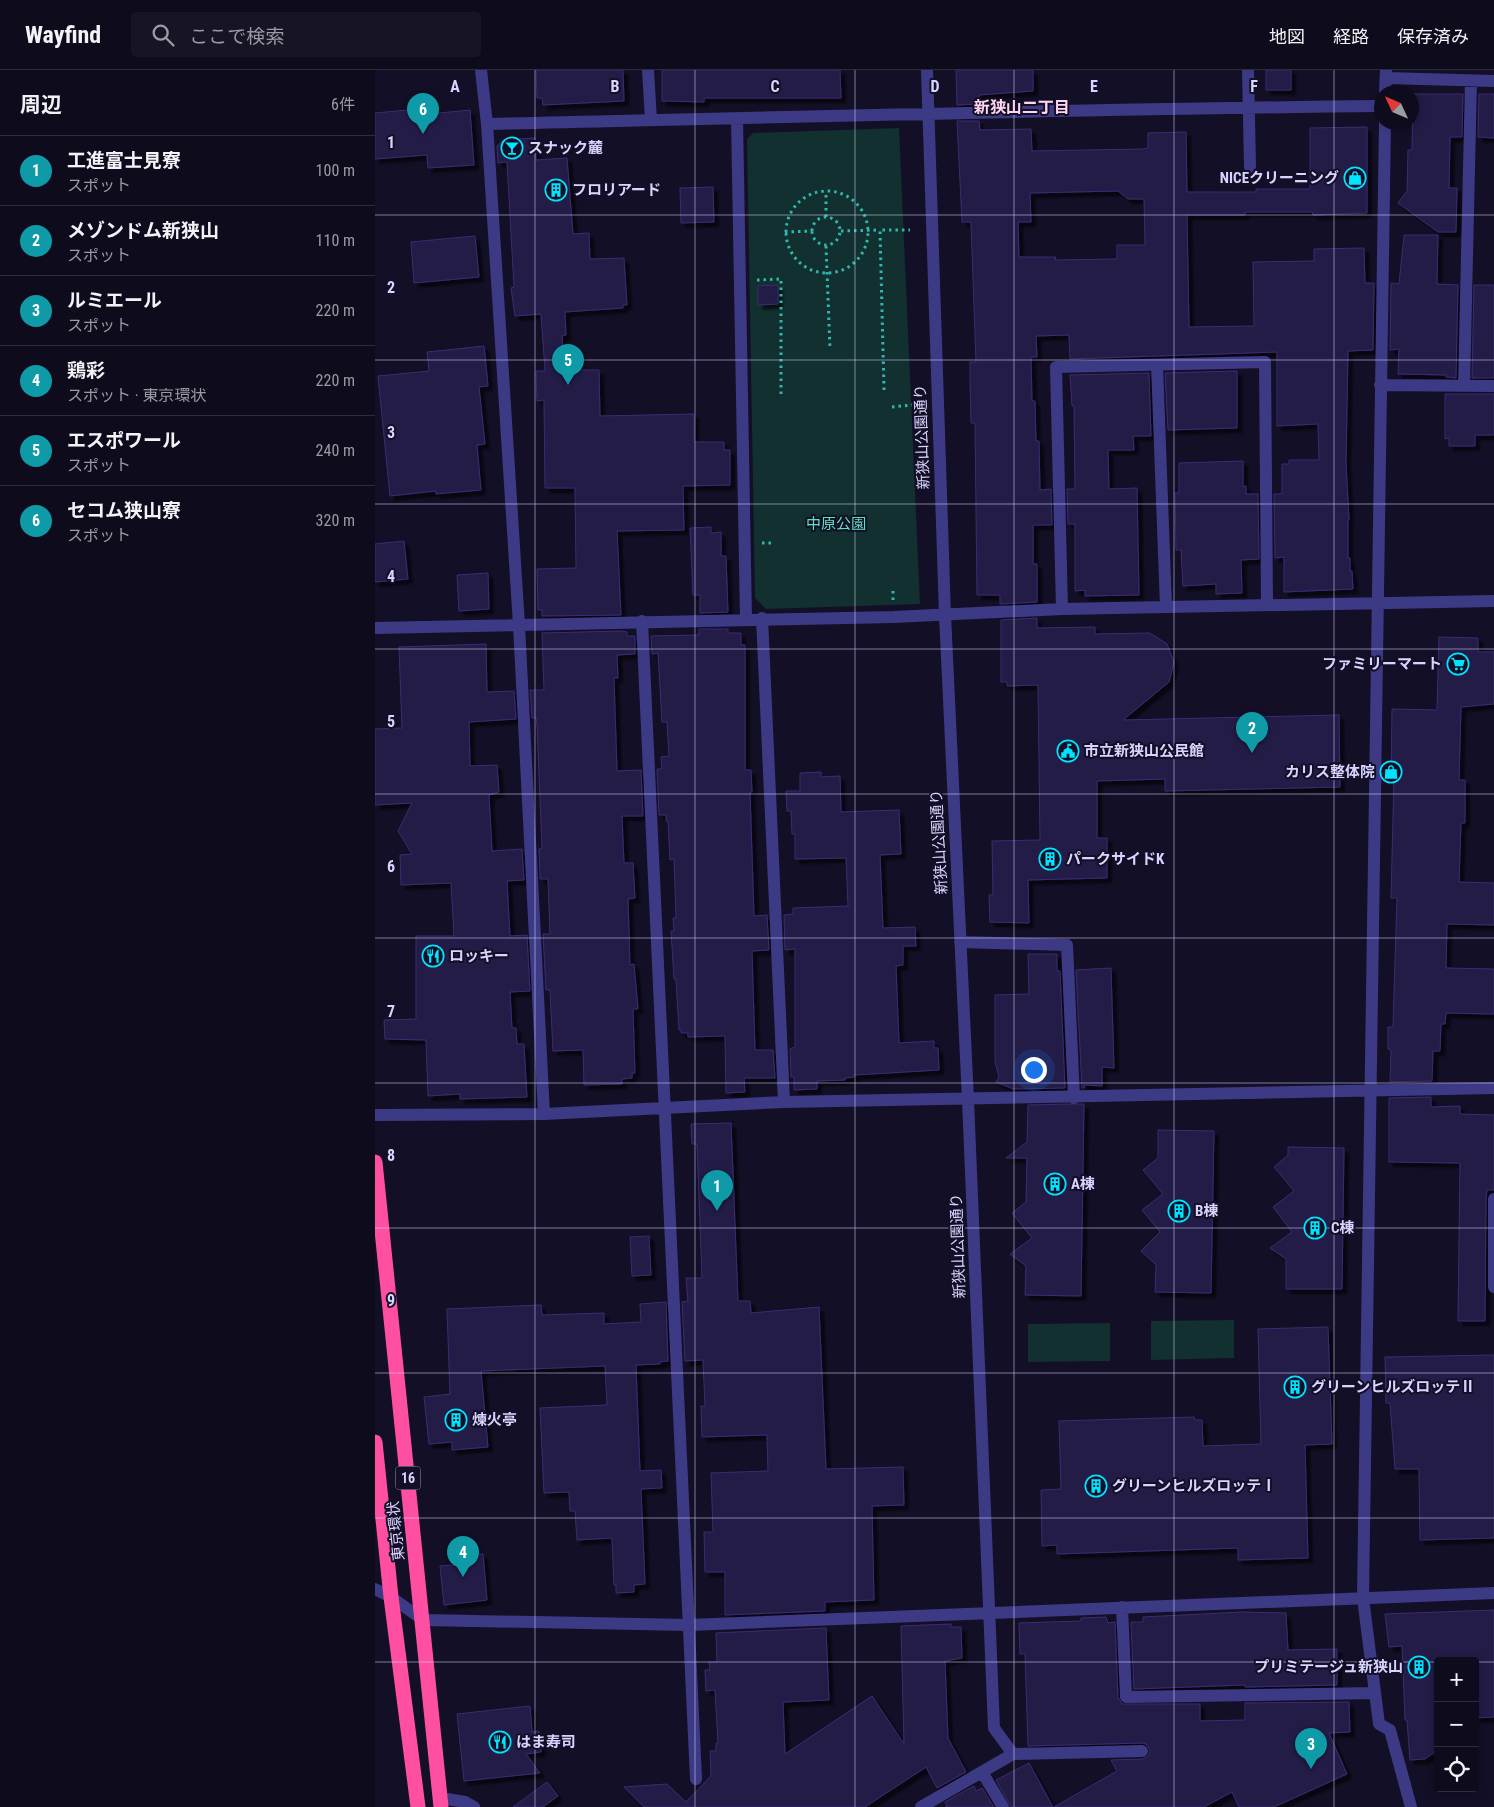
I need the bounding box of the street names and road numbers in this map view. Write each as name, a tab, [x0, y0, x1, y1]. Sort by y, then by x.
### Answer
street label: 新狭山公園通り	[911, 384, 933, 490]
street label: 新狭山公園通り	[927, 789, 951, 895]
street label: 新狭山公園通り	[947, 1193, 969, 1299]
road number: 16	[395, 1466, 421, 1490]
street label: 東京環状	[384, 1500, 408, 1562]

